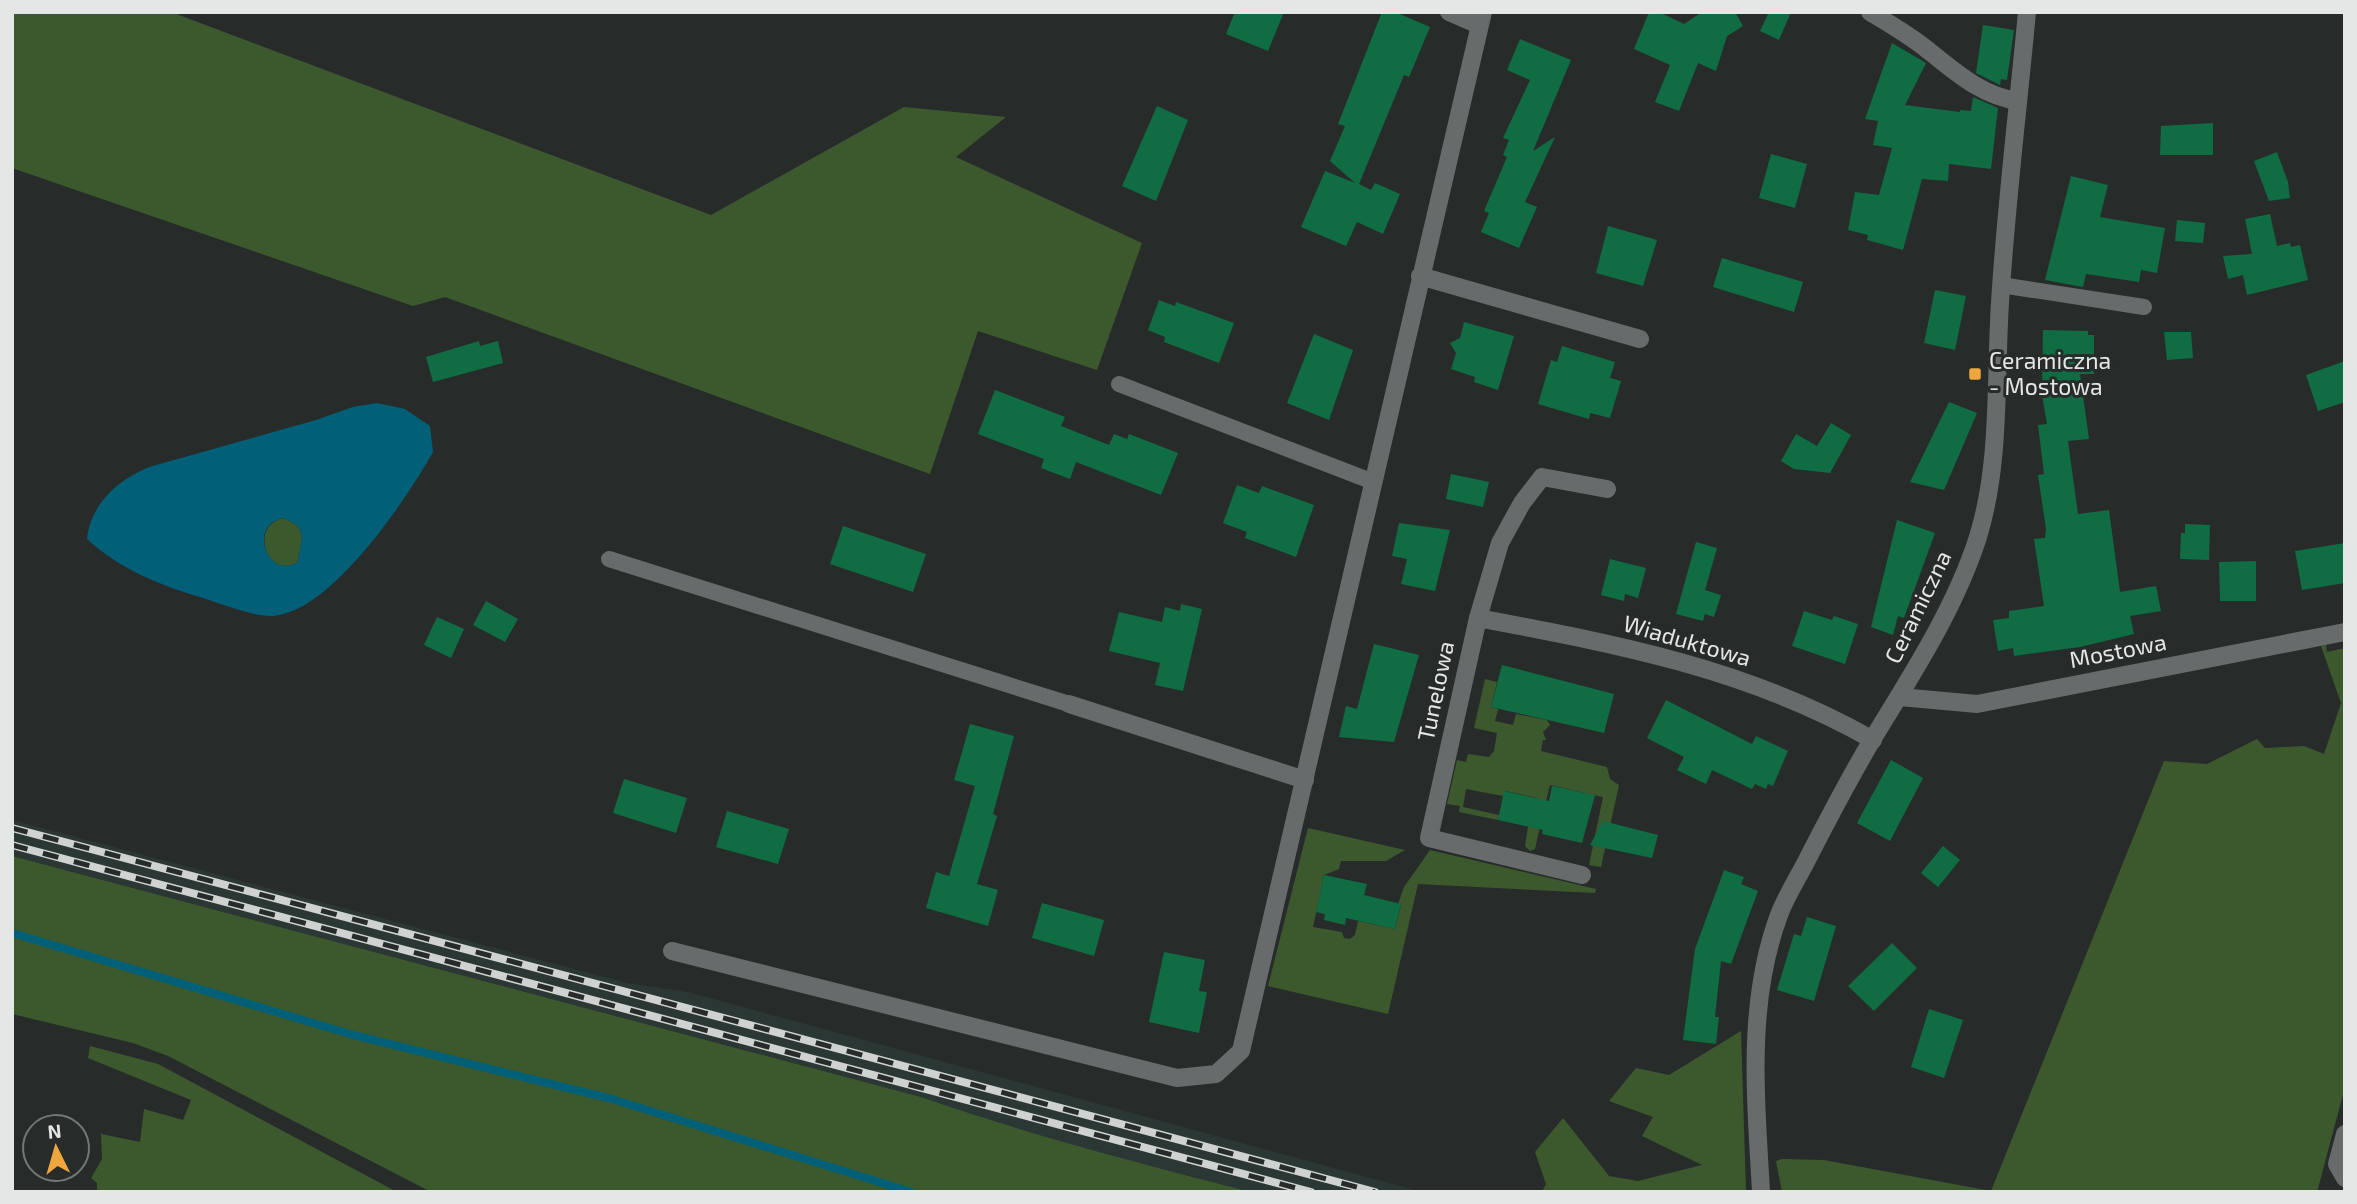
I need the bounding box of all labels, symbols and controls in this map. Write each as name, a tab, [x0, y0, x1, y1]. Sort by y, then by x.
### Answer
place label: Ceramiczna - Mostowa	[1989, 346, 2111, 400]
marker: Ceramiczna - Mostowa	[1967, 366, 1983, 382]
street label: Ceramiczna	[1878, 546, 1956, 668]
street label: Wiaduktowa	[1620, 608, 1754, 672]
street label: Mostowa	[2067, 627, 2169, 673]
street label: Tunelowa	[1411, 638, 1459, 743]
north arrow	[21, 1113, 91, 1183]
text: N	[47, 1119, 62, 1143]

